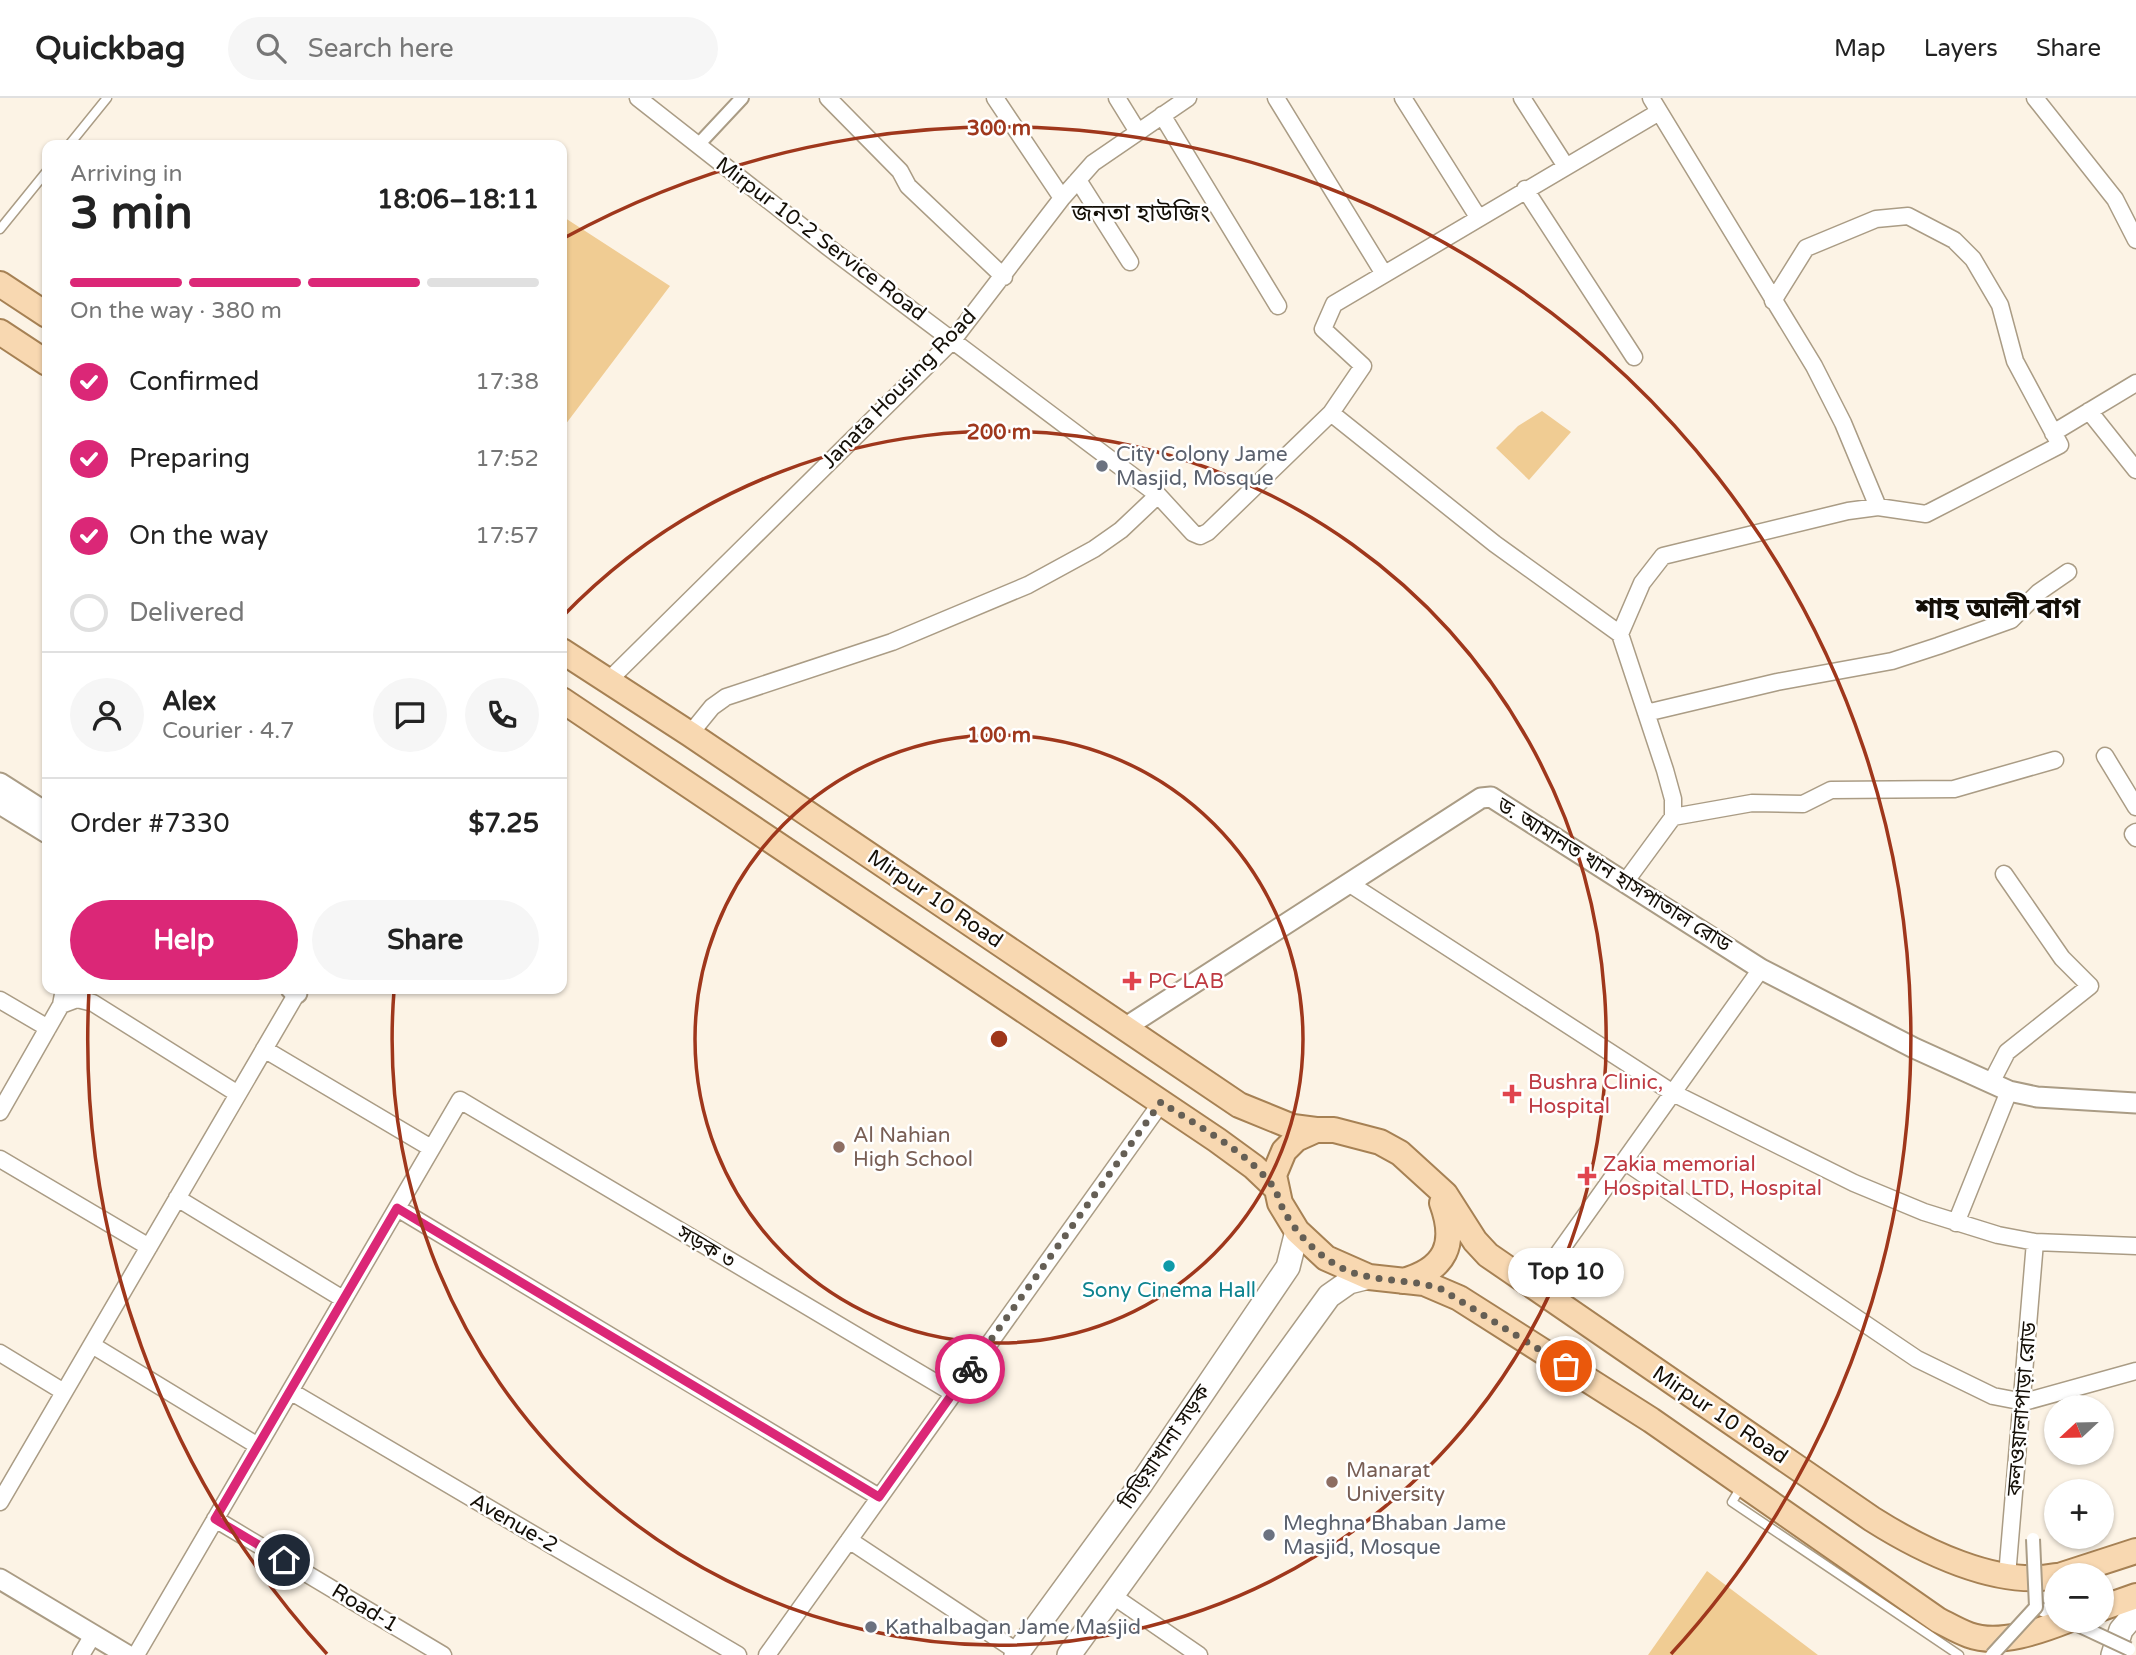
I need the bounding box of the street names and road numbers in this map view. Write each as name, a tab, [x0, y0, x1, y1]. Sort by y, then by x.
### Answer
street label: Mirpur 10-2 Service Road	[711, 152, 931, 326]
street label: Janata Housing Road	[816, 304, 982, 474]
street label: ড. আমানত খান হাসপাতাল রোড	[1491, 792, 1737, 958]
street label: Mirpur 10 Road	[863, 845, 1007, 953]
street label: সড়ক ৩	[672, 1220, 739, 1274]
street label: কলওয়ালাপাড়া রোড	[2002, 1320, 2042, 1498]
street label: Mirpur 10 Road	[1648, 1361, 1792, 1469]
street label: চিড়িয়াখানা সড়ক	[1114, 1379, 1216, 1515]
street label: Avenue-2	[466, 1488, 562, 1558]
street label: Road-1	[327, 1578, 403, 1638]

